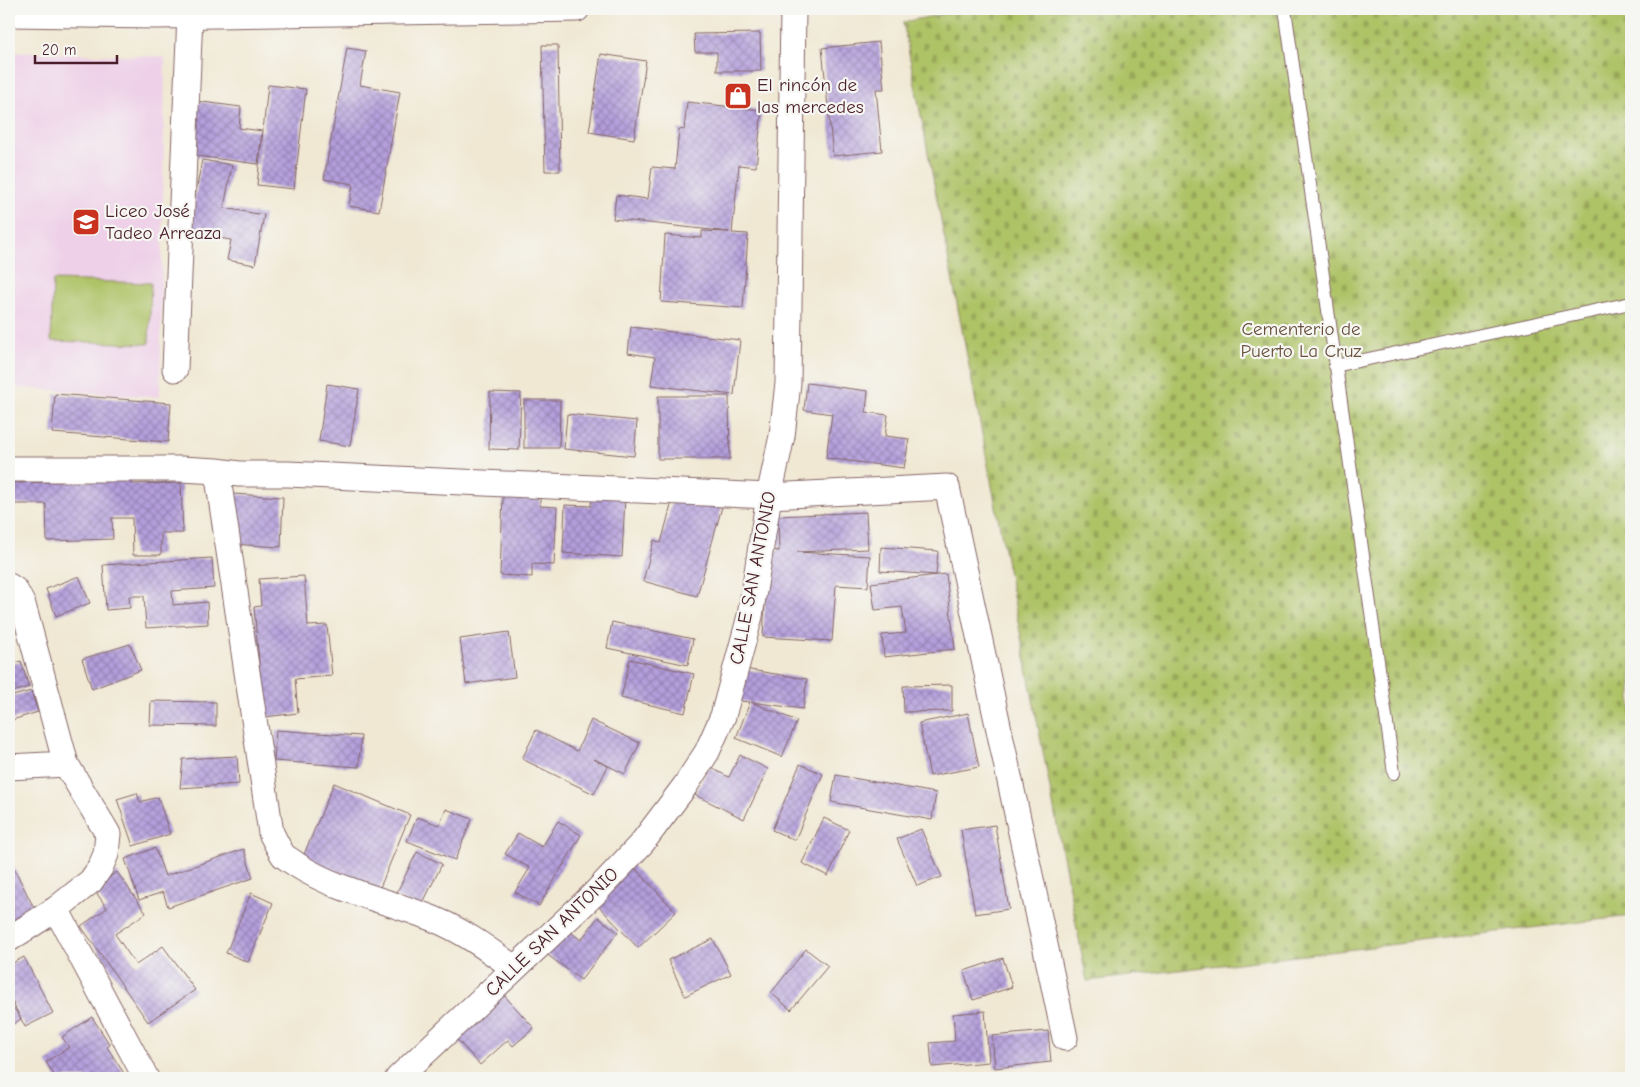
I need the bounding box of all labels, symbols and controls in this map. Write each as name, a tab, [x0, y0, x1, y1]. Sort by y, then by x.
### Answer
scale bar	[35, 32, 118, 64]
text: 20 m	[42, 41, 76, 59]
place label: El rincón de las mercedes	[757, 74, 864, 118]
shop icon: El rincón de las mercedes	[723, 81, 753, 111]
place label: Liceo José Tadeo Arreaza	[105, 200, 222, 244]
school or university icon: Liceo José Tadeo Arreaza	[71, 207, 101, 237]
park label: Cementerio de Puerto La Cruz	[1240, 318, 1362, 362]
street label: CALLE SAN ANTONIO	[725, 489, 781, 667]
street label: CALLE SAN ANTONIO	[481, 863, 623, 1001]

